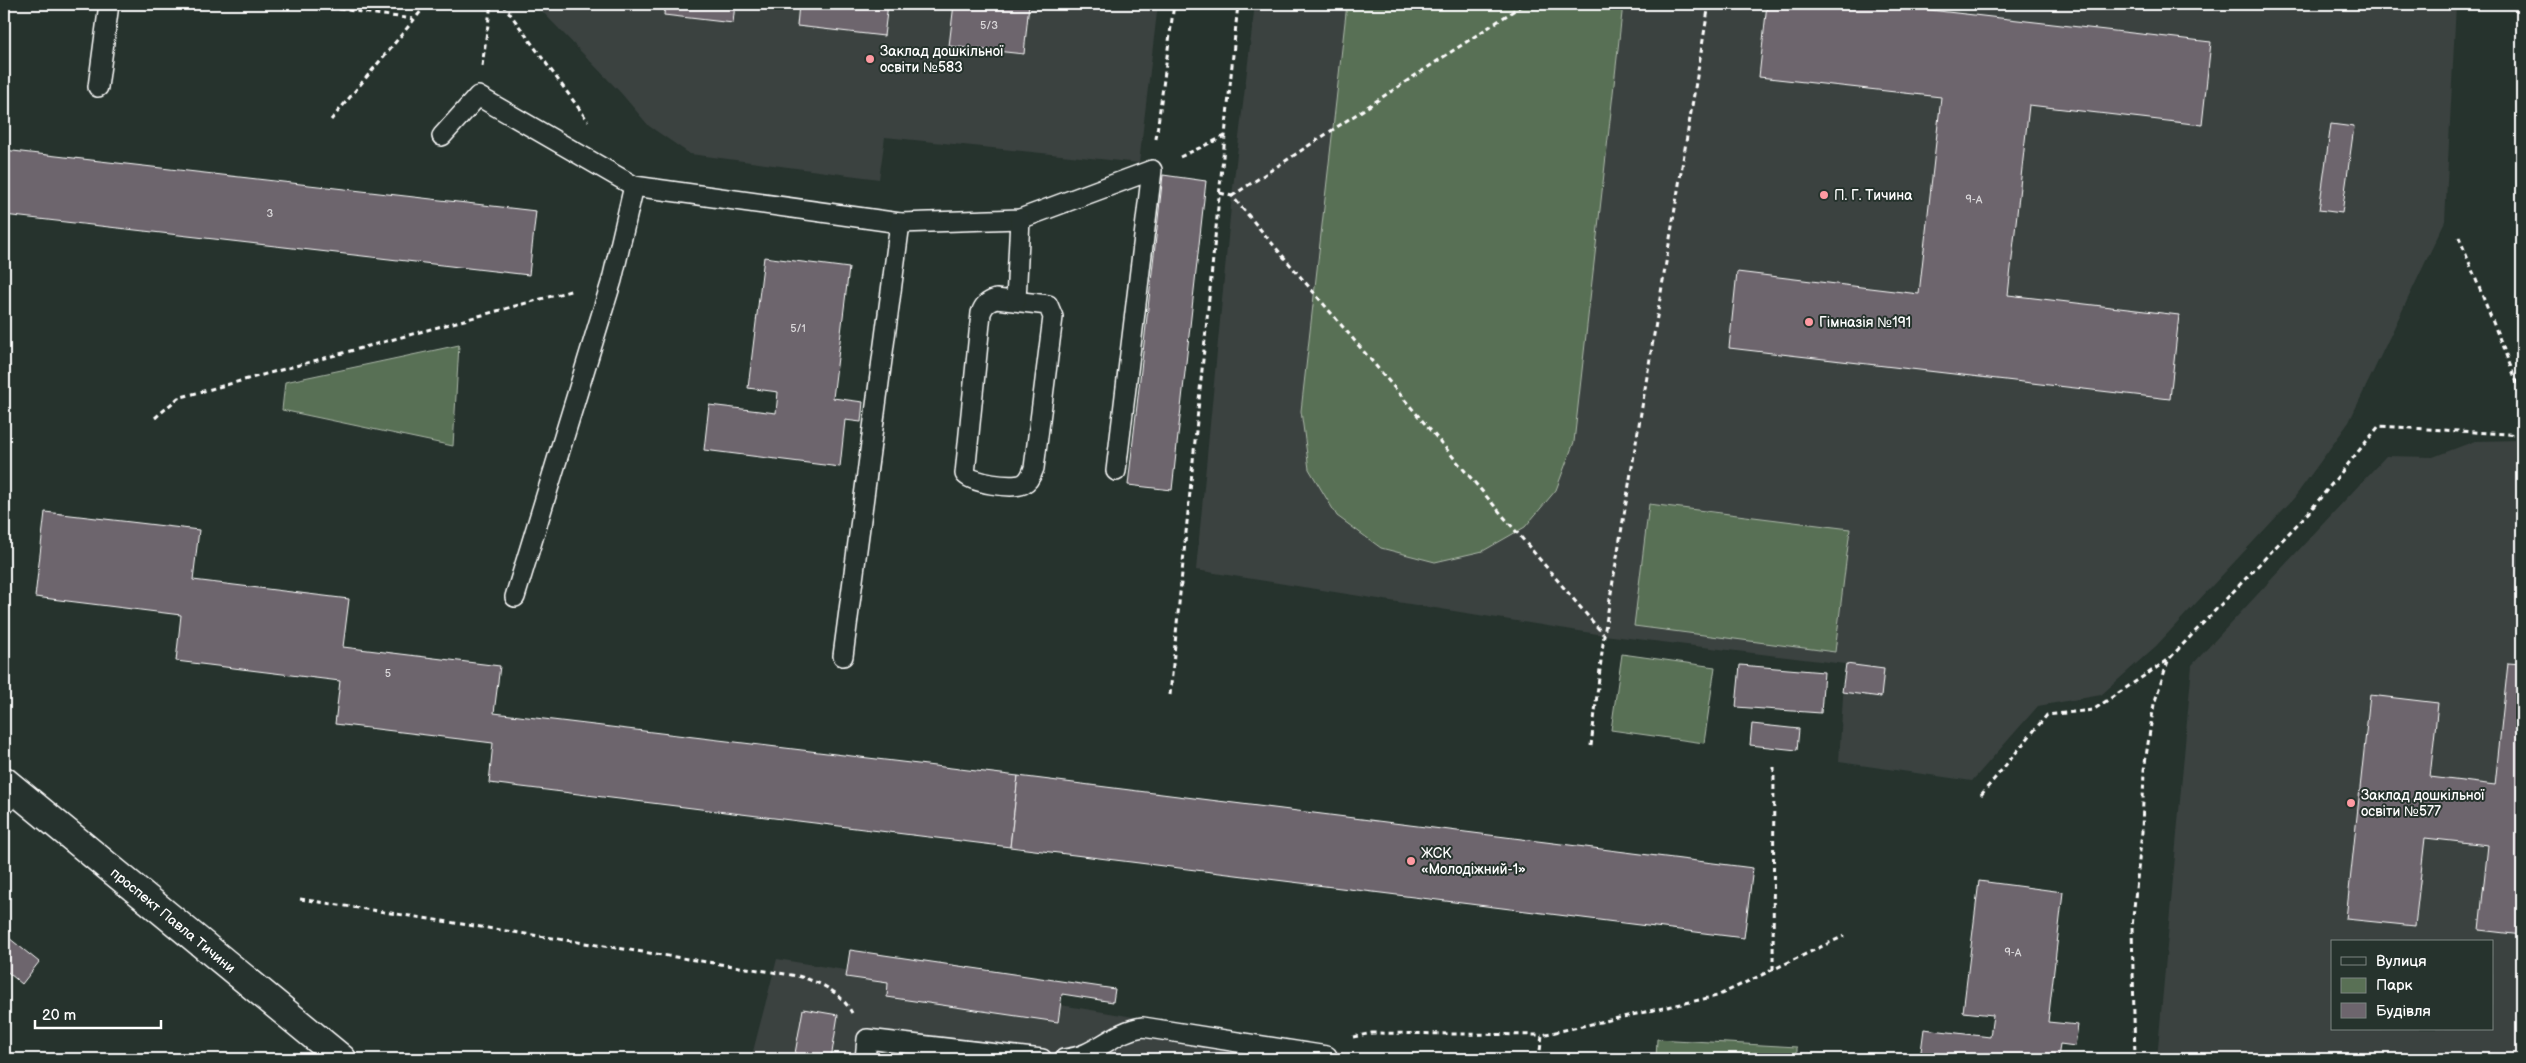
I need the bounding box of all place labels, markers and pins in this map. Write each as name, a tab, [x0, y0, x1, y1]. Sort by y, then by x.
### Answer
place label: Заклад дошкільної освіти №583	[880, 43, 1004, 76]
marker: Заклад дошкільної освіти №583	[864, 53, 876, 65]
place label: П. Г. Тичина	[1834, 187, 1913, 204]
marker: П. Г. Тичина	[1818, 189, 1830, 201]
place label: Гімназія №191	[1819, 314, 1911, 331]
marker: Гімназія №191	[1803, 316, 1815, 328]
place label: Заклад дошкільної освіти №577	[2361, 787, 2485, 820]
marker: Заклад дошкільної освіти №577	[2345, 797, 2357, 809]
place label: ЖСК «Молодіжний-1»	[1421, 845, 1526, 878]
marker: ЖСК «Молодіжний-1»	[1405, 855, 1417, 867]

